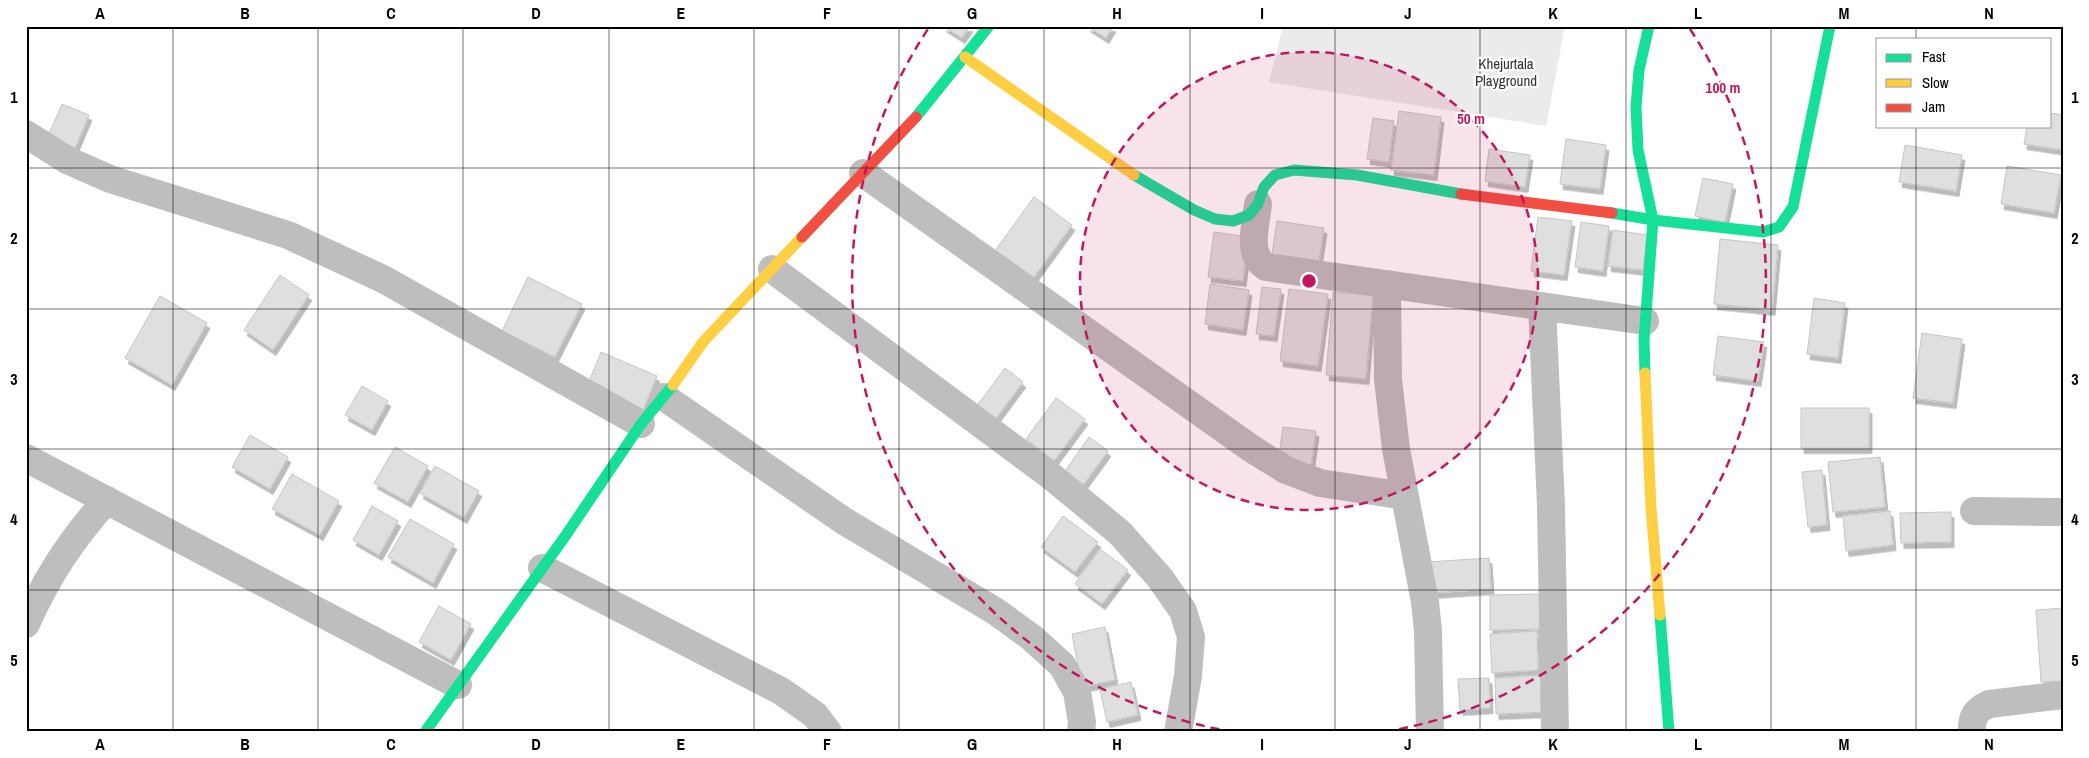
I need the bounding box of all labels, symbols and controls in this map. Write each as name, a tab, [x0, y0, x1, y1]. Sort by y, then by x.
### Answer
text: A	[95, 2, 105, 24]
text: B	[240, 2, 250, 24]
text: C	[386, 2, 396, 24]
text: D	[531, 2, 541, 24]
text: E	[677, 2, 686, 24]
text: F	[823, 2, 831, 24]
text: G	[967, 2, 977, 24]
text: H	[1112, 2, 1122, 24]
text: I	[1260, 2, 1264, 24]
text: J	[1404, 2, 1412, 24]
text: K	[1548, 2, 1558, 24]
text: L	[1694, 2, 1702, 24]
text: M	[1839, 2, 1850, 24]
text: N	[1984, 2, 1994, 24]
legend	[1876, 38, 2052, 128]
text: Fast	[1922, 46, 1946, 67]
park label: Khejurtala Playground	[1475, 53, 1537, 91]
text: Slow	[1922, 72, 1949, 93]
text: 100 m	[1706, 77, 1740, 98]
text: 1	[10, 86, 18, 108]
text: 1	[2071, 86, 2079, 108]
text: Jam	[1922, 96, 1945, 117]
text: 50 m	[1457, 108, 1485, 129]
text: 2	[10, 227, 18, 249]
text: 2	[2071, 227, 2079, 249]
centre of rings	[1300, 272, 1318, 290]
text: 3	[10, 368, 18, 390]
text: 3	[2071, 368, 2079, 390]
text: 4	[10, 508, 18, 530]
text: 4	[2071, 508, 2079, 530]
text: 5	[10, 649, 18, 671]
text: 5	[2071, 649, 2079, 671]
text: A	[95, 733, 105, 755]
text: B	[240, 733, 250, 755]
text: C	[386, 733, 396, 755]
text: D	[531, 733, 541, 755]
text: E	[677, 733, 686, 755]
text: F	[823, 733, 831, 755]
text: G	[967, 733, 977, 755]
text: H	[1112, 733, 1122, 755]
text: I	[1260, 733, 1264, 755]
text: J	[1404, 733, 1412, 755]
text: K	[1548, 733, 1558, 755]
text: L	[1694, 733, 1702, 755]
text: M	[1839, 733, 1850, 755]
text: N	[1984, 733, 1994, 755]

